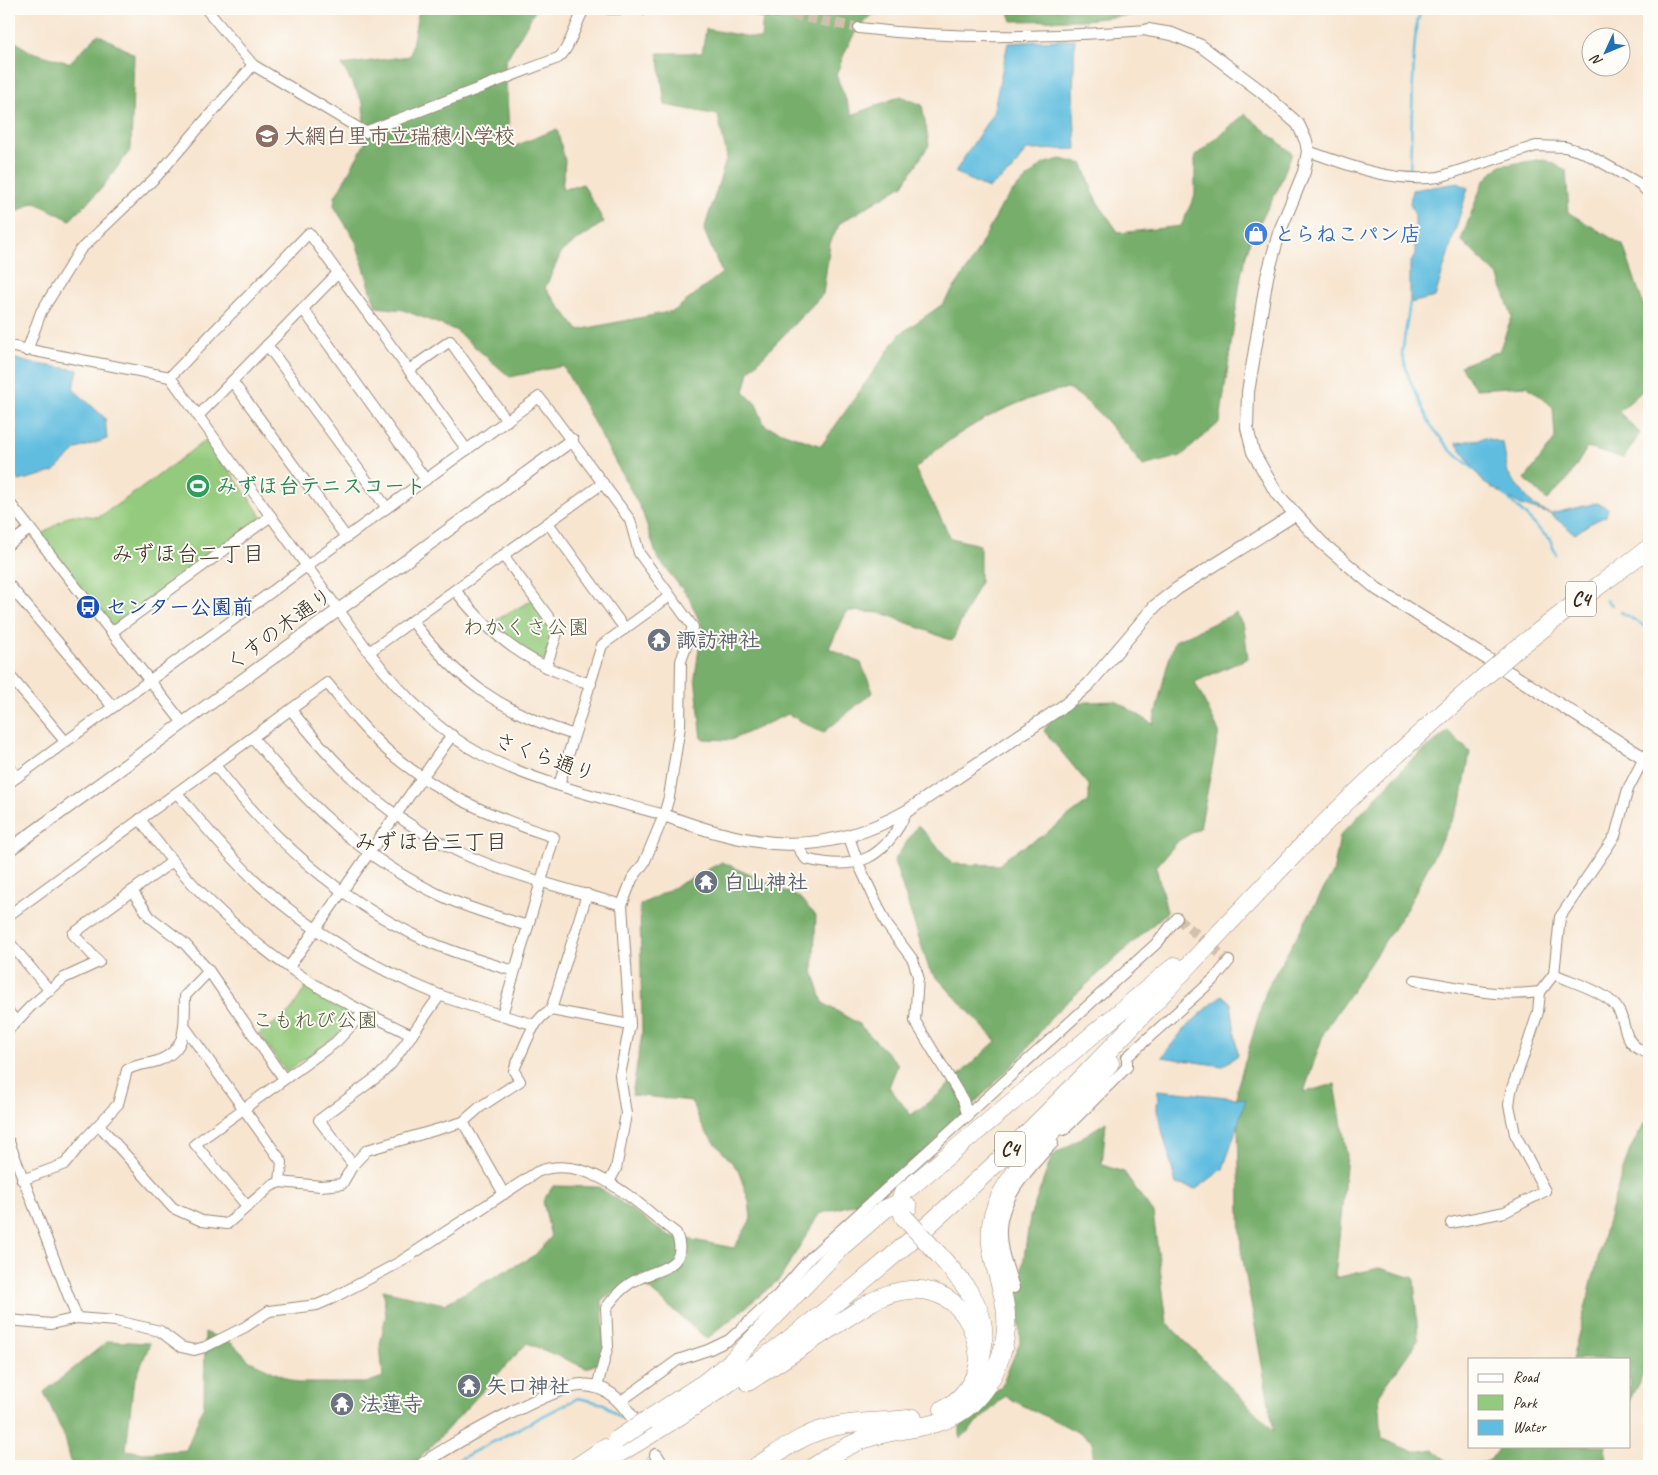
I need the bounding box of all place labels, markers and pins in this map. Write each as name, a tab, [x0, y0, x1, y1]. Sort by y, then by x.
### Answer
school or university icon: 大網白里市立瑞穂小学校	[254, 123, 280, 149]
place label: 大網白里市立瑞穂小学校	[284, 123, 515, 149]
shop icon: とらねこパン店	[1243, 221, 1269, 247]
place label: とらねこパン店	[1274, 221, 1421, 247]
sports icon: みずほ台テニスコート	[185, 473, 211, 499]
place label: みずほ台テニスコート	[216, 473, 426, 499]
bus stop icon: センター公園前	[75, 594, 101, 620]
place label: センター公園前	[106, 594, 253, 620]
temple icon: 諏訪神社	[646, 627, 672, 653]
place label: 諏訪神社	[676, 627, 760, 653]
temple icon: 白山神社	[693, 869, 719, 895]
place label: 白山神社	[724, 869, 808, 895]
temple icon: 矢口神社	[456, 1373, 482, 1399]
place label: 矢口神社	[486, 1373, 570, 1399]
temple icon: 法蓮寺	[329, 1391, 355, 1417]
place label: 法蓮寺	[360, 1391, 423, 1417]

